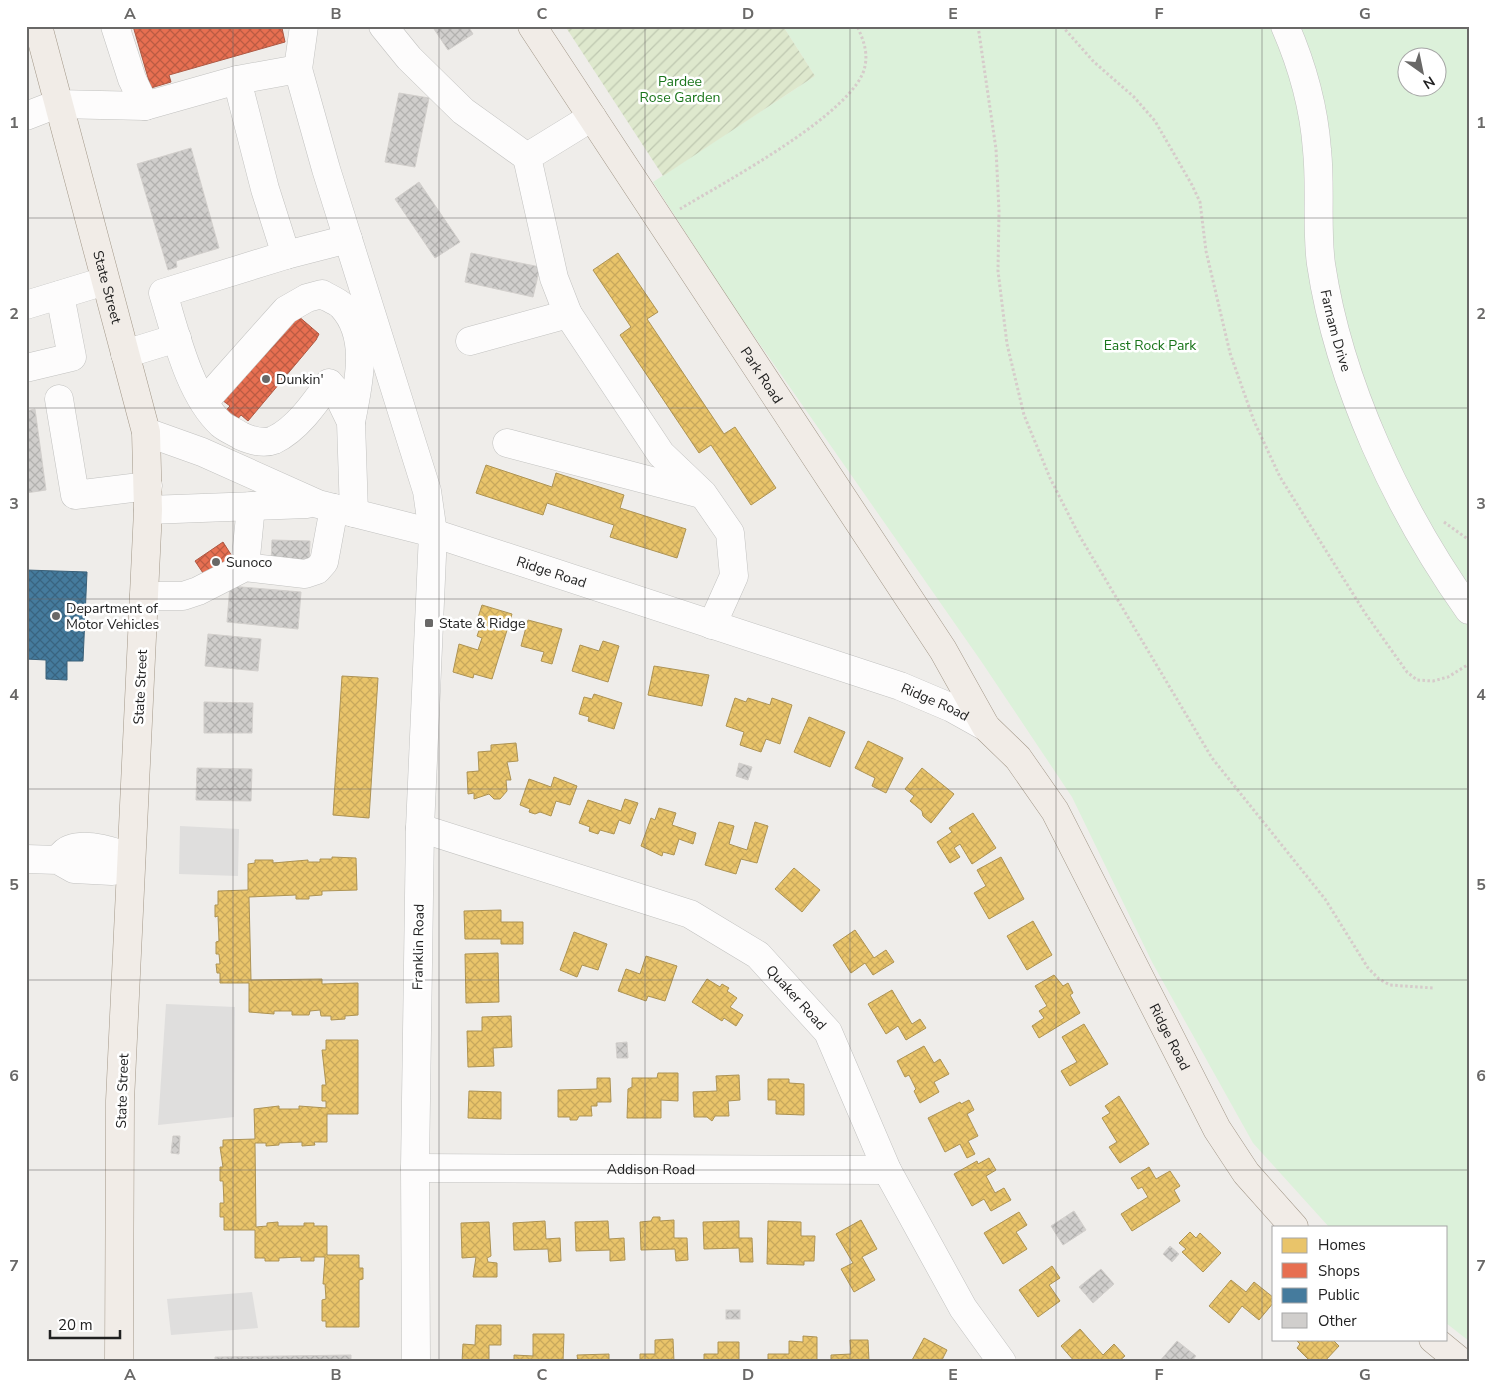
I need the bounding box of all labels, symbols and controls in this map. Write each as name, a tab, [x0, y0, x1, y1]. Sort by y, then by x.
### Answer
text: A	[124, 3, 136, 25]
text: B	[330, 3, 342, 25]
text: C	[537, 3, 548, 25]
text: D	[742, 3, 754, 25]
text: E	[948, 3, 958, 25]
text: F	[1155, 3, 1164, 25]
text: G	[1359, 3, 1371, 25]
north arrow	[1398, 48, 1448, 98]
park label: Pardee Rose Garden	[640, 72, 720, 107]
text: N	[1419, 72, 1438, 93]
text: 1	[9, 112, 19, 134]
text: 1	[1476, 112, 1486, 134]
street label: State Street	[88, 248, 126, 326]
street label: Farnam Drive	[1316, 288, 1356, 374]
text: 2	[9, 303, 19, 325]
text: 2	[1476, 303, 1486, 325]
park label: East Rock Park	[1104, 336, 1197, 355]
street label: Park Road	[736, 343, 787, 407]
place label: Dunkin'	[276, 370, 324, 389]
marker: Dunkin'	[260, 373, 272, 385]
text: 3	[9, 493, 19, 515]
text: 3	[1476, 493, 1486, 515]
street label: Ridge Road	[514, 552, 589, 593]
place label: Sunoco	[226, 553, 273, 572]
marker: Sunoco	[210, 556, 222, 568]
place label: Department of Motor Vehicles	[66, 599, 159, 634]
marker: Department of Motor Vehicles	[50, 610, 62, 622]
place label: State & Ridge	[439, 614, 526, 633]
marker: State & Ridge	[423, 617, 435, 629]
street label: State Street	[129, 649, 152, 725]
street label: Ridge Road	[898, 679, 972, 726]
text: 4	[9, 684, 19, 706]
text: 4	[1476, 684, 1486, 706]
text: 5	[9, 874, 19, 896]
text: 5	[1476, 874, 1486, 896]
street label: Franklin Road	[408, 904, 429, 990]
street label: Quaker Road	[762, 961, 831, 1034]
street label: Ridge Road	[1145, 1000, 1195, 1074]
street label: State Street	[112, 1053, 133, 1129]
text: 6	[9, 1065, 19, 1087]
text: 6	[1476, 1065, 1486, 1087]
street label: Addison Road	[607, 1160, 695, 1179]
legend	[1272, 1226, 1448, 1340]
text: Homes	[1318, 1235, 1366, 1255]
text: 7	[9, 1255, 19, 1277]
text: 7	[1476, 1255, 1486, 1277]
text: Shops	[1318, 1261, 1360, 1281]
text: Public	[1318, 1285, 1359, 1305]
scale bar	[50, 1308, 120, 1340]
text: Other	[1318, 1311, 1357, 1331]
text: 20 m	[58, 1315, 93, 1335]
text: A	[124, 1364, 136, 1386]
text: B	[330, 1364, 342, 1386]
text: C	[537, 1364, 548, 1386]
text: D	[742, 1364, 754, 1386]
text: E	[948, 1364, 958, 1386]
text: F	[1155, 1364, 1164, 1386]
text: G	[1359, 1364, 1371, 1386]

